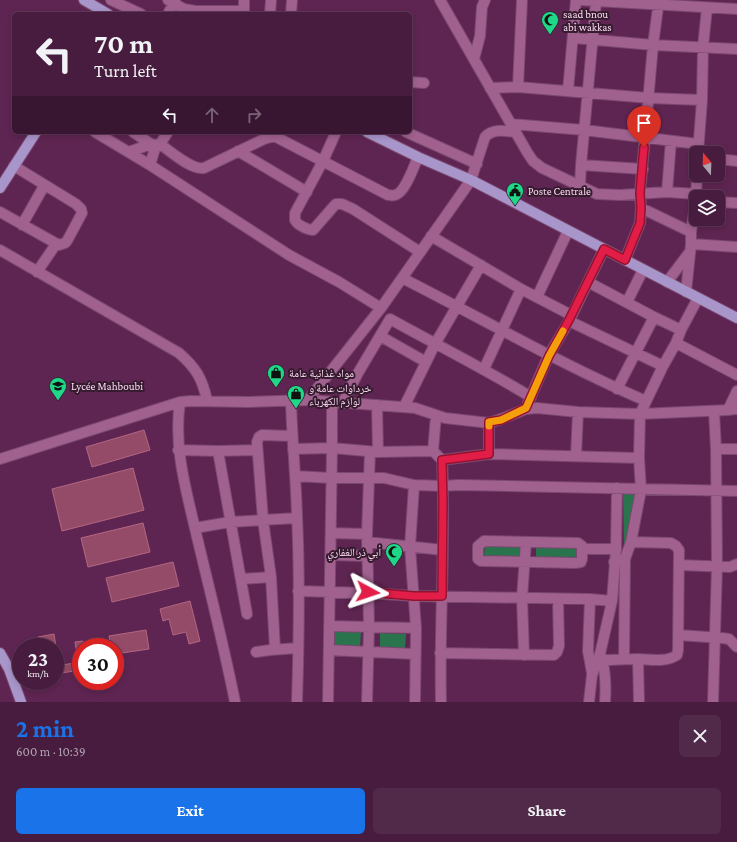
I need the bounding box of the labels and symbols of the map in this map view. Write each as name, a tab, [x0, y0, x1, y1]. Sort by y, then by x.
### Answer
place label: saad bnou abi wakkas	[563, 8, 612, 33]
mosque icon: saad bnou abi wakkas	[540, 10, 560, 35]
pin	[627, 106, 661, 147]
north arrow	[689, 146, 725, 182]
public building icon: Poste Centrale	[505, 181, 525, 206]
place label: Poste Centrale	[528, 185, 591, 197]
shop icon: مواد غذائية عامة	[266, 363, 286, 388]
place label: مواد غذائية عامة	[289, 367, 354, 379]
school or university icon: Lycée Mahboubi	[48, 376, 68, 401]
place label: Lycée Mahboubi	[71, 380, 143, 393]
place label: خرداوات عامة و لوازم الكهرباء	[309, 382, 371, 408]
shop icon: خرداوات عامة و لوازم الكهرباء	[286, 384, 306, 409]
mosque icon: أبي ذر الغفاري	[384, 542, 404, 567]
place label: أبي ذر الغفاري	[327, 545, 381, 561]
position arrow	[347, 571, 389, 613]
speed limit sign: 30	[72, 638, 124, 690]

